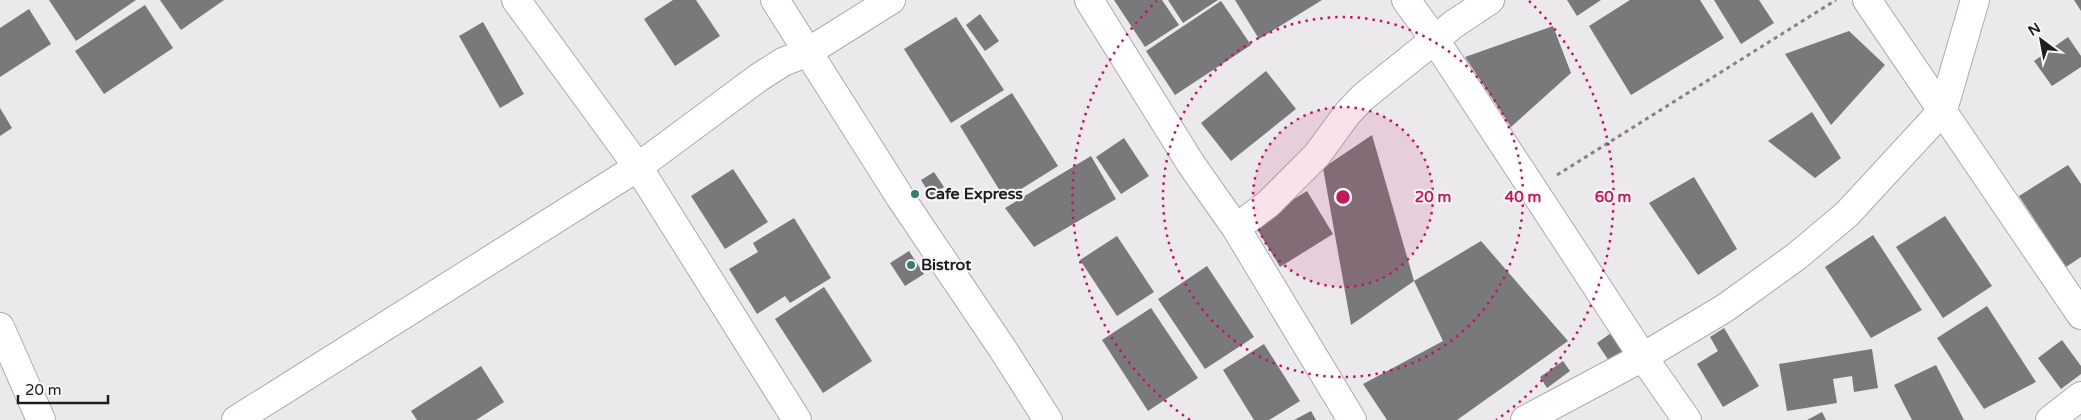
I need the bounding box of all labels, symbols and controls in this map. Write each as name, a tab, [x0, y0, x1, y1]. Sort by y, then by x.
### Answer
north arrow	[2016, 15, 2066, 65]
text: N	[2025, 19, 2044, 40]
place label: Cafe Express	[925, 184, 1023, 204]
marker: Cafe Express	[909, 188, 921, 200]
centre of rings	[1334, 188, 1352, 206]
text: 20 m	[1415, 188, 1451, 206]
text: 40 m	[1505, 188, 1541, 206]
text: 60 m	[1595, 188, 1631, 206]
place label: Bistrot	[921, 255, 972, 275]
marker: Bistrot	[905, 259, 917, 271]
scale bar	[18, 372, 108, 404]
text: 20 m	[25, 381, 62, 399]

